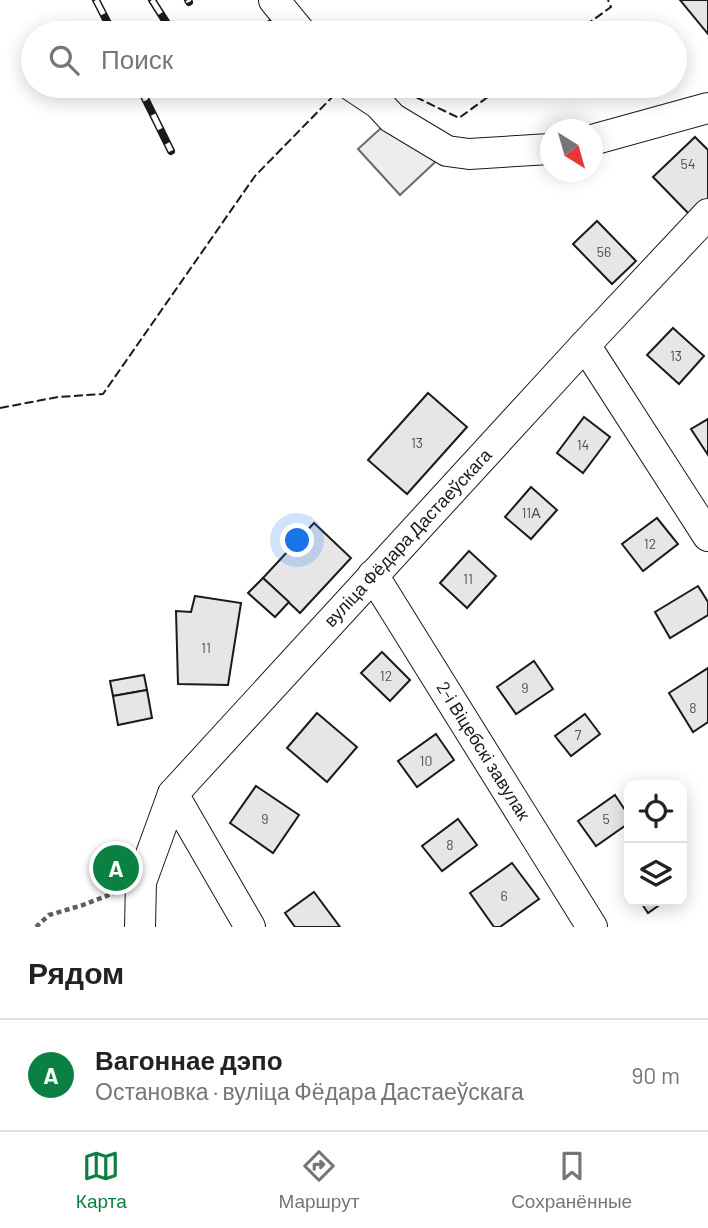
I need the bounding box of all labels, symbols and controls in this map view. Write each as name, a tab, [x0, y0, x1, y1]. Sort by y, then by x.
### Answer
search box	[21, 21, 687, 98]
icon: search	[45, 41, 83, 79]
text: Поиск	[101, 43, 173, 74]
north arrow	[540, 119, 603, 182]
house number: 54	[681, 155, 695, 172]
house number: 56	[597, 243, 611, 260]
house number: 13	[670, 347, 682, 364]
house number: 13	[411, 434, 423, 451]
house number: 14	[577, 436, 589, 453]
street label: вуліца Фёдара Дастаеўскага	[319, 443, 496, 631]
house number: 11А	[521, 504, 541, 521]
your location	[280, 523, 314, 557]
house number: 12	[644, 535, 656, 552]
house number: 11	[463, 570, 473, 587]
house number: 11	[201, 639, 211, 656]
house number: 12	[380, 667, 392, 684]
street label: 2-і Віцебскі завулак	[432, 677, 535, 824]
house number: 9	[521, 679, 529, 696]
house number: 8	[689, 699, 697, 716]
house number: 7	[575, 726, 582, 743]
house number: 10	[420, 752, 432, 769]
map controls	[624, 780, 687, 906]
button: locate	[624, 780, 687, 843]
house number: 9	[261, 810, 269, 827]
house number: 5	[602, 810, 610, 827]
house number: 8	[446, 836, 454, 853]
pin: A	[93, 842, 139, 894]
button: layers	[624, 843, 687, 906]
house number: 6	[500, 887, 508, 904]
text: Рядом	[28, 954, 124, 990]
text: Вагоннае дэпо	[95, 1044, 283, 1075]
text: A	[43, 1061, 59, 1089]
text: 90 m	[631, 1061, 680, 1089]
text: Остановка · вуліца Фёдара Дастаеўскага	[95, 1077, 524, 1105]
tab: Карта	[76, 1147, 127, 1213]
tab: Маршрут	[278, 1147, 359, 1213]
tab: Сохранённые	[511, 1147, 632, 1213]

